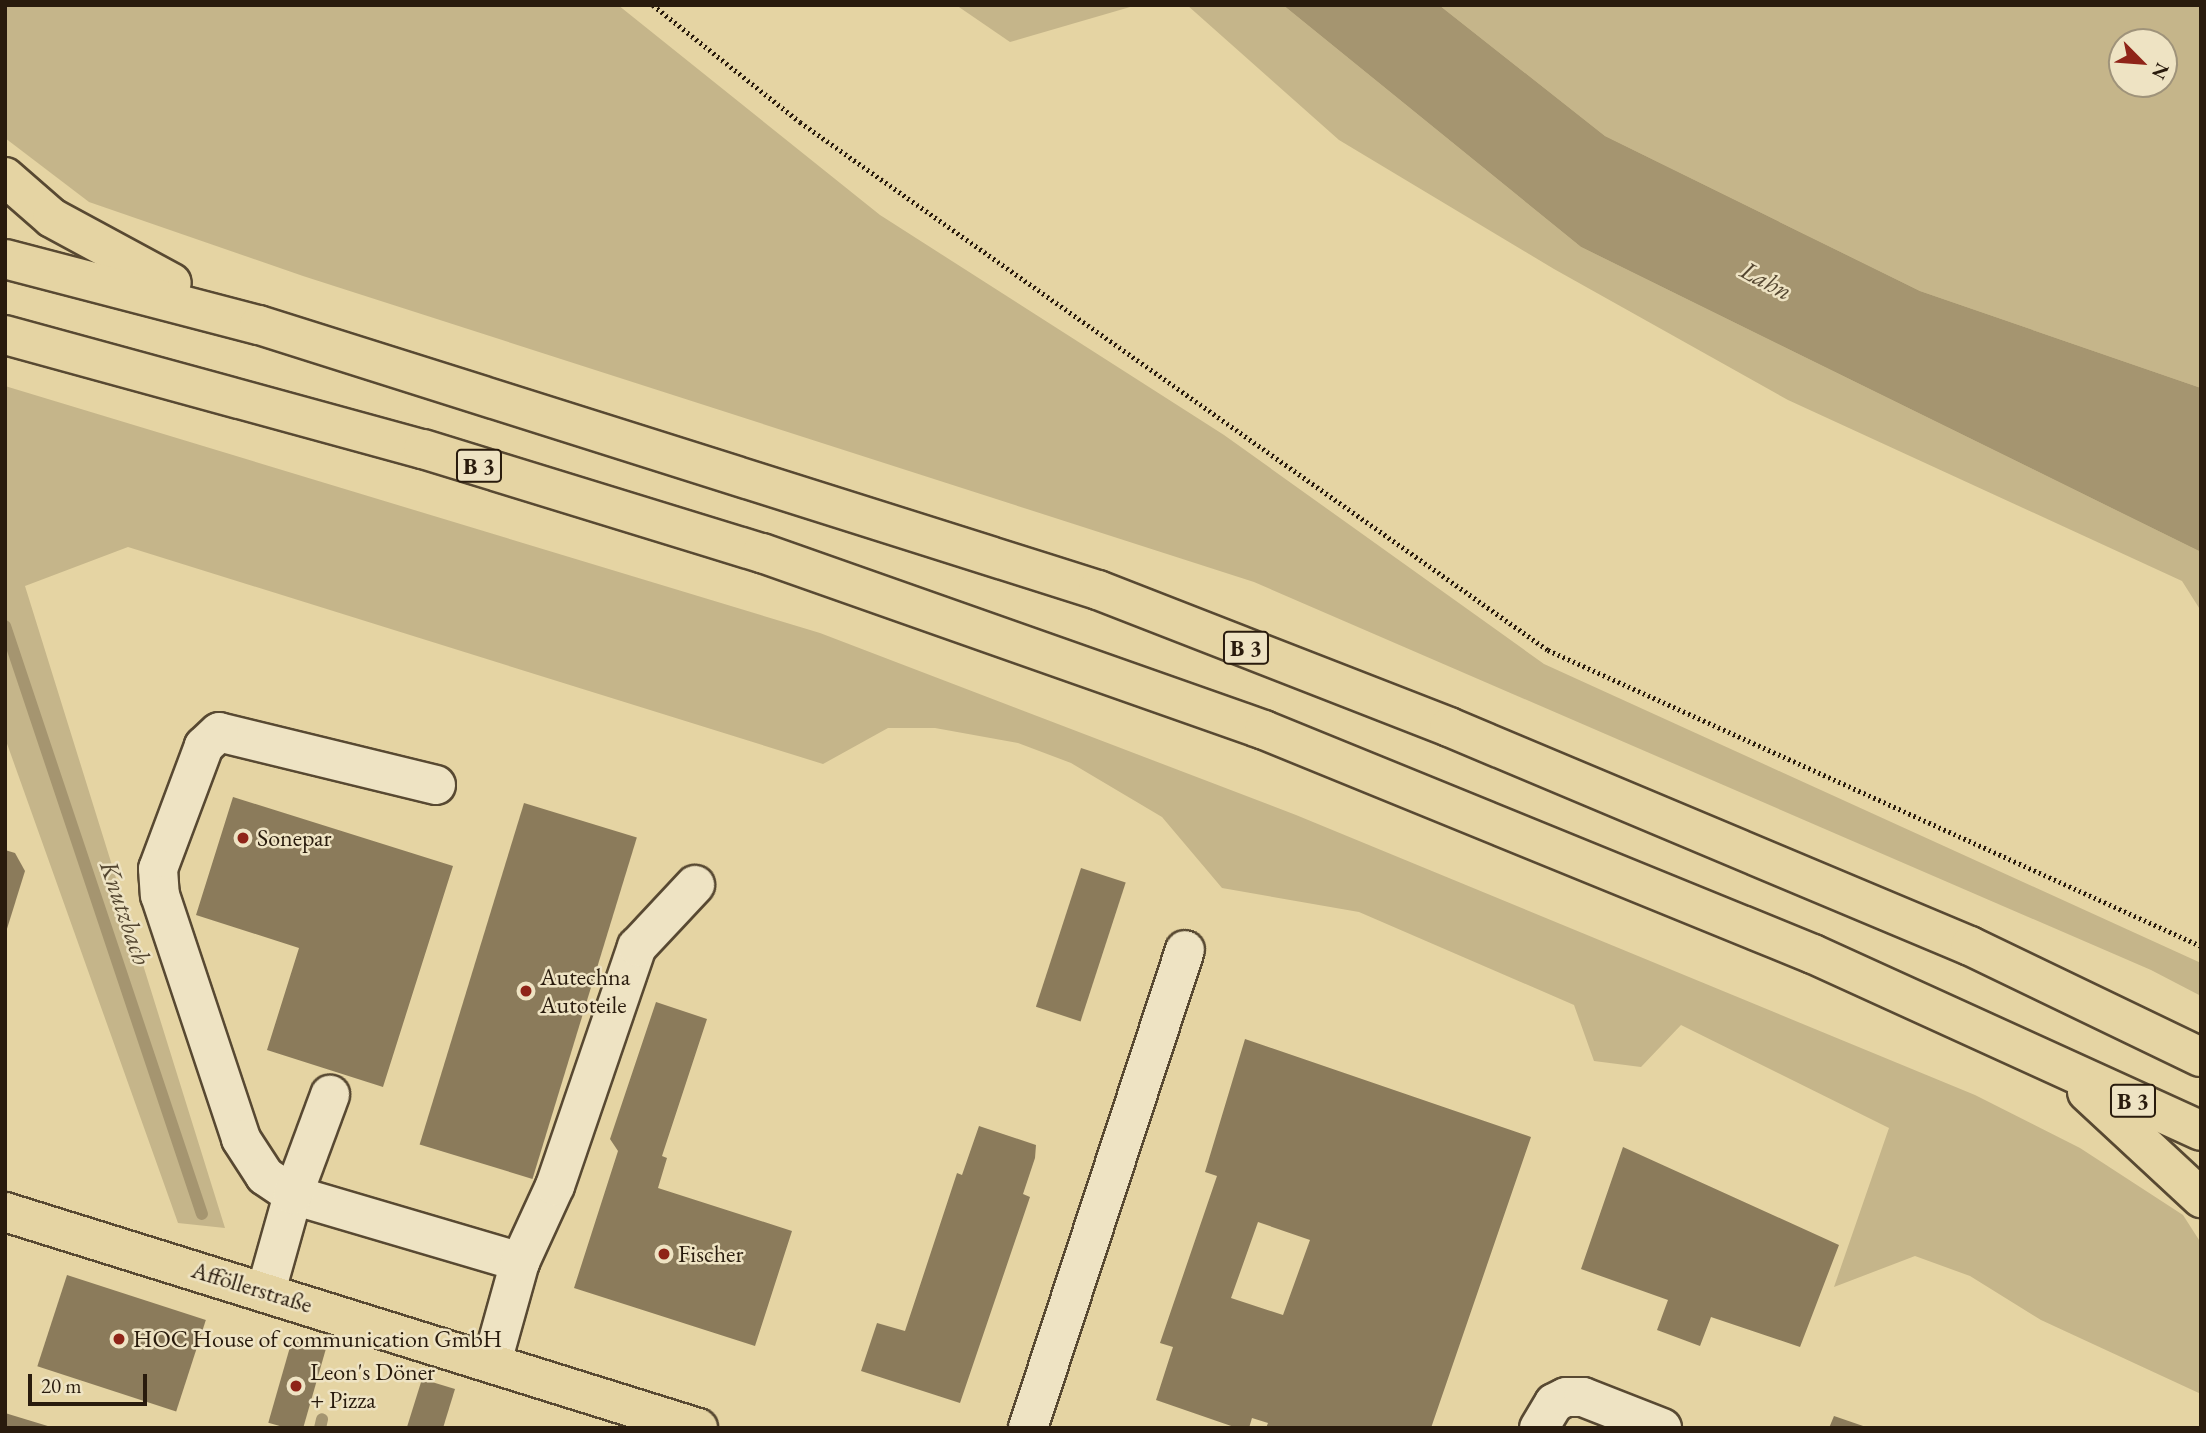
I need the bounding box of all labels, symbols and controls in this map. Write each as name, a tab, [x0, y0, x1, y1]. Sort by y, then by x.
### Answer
north arrow	[2108, 28, 2178, 98]
text: N	[2146, 59, 2175, 83]
water label: Lahn	[1735, 255, 1797, 307]
road number: B 3	[454, 446, 504, 486]
road number: B 3	[1222, 628, 1270, 668]
place label: Sonepar	[257, 824, 332, 852]
marker: Sonepar	[235, 830, 251, 846]
water label: Knutzbach	[93, 857, 157, 969]
place label: Autechna Autoteile	[540, 963, 630, 1019]
marker: Autechna Autoteile	[518, 983, 534, 999]
road number: B 3	[2108, 1082, 2158, 1120]
place label: Fischer	[678, 1240, 743, 1268]
marker: Fischer	[656, 1246, 672, 1262]
street label: Afföllerstraße	[188, 1255, 316, 1319]
place label: HOC House of communication GmbH	[133, 1325, 502, 1353]
marker: HOC House of communication GmbH	[111, 1331, 127, 1347]
place label: Leon's Döner + Pizza	[310, 1358, 435, 1414]
scale bar	[32, 1360, 150, 1404]
text: 20 m	[41, 1372, 82, 1399]
marker: Leon's Döner + Pizza	[288, 1378, 304, 1394]

